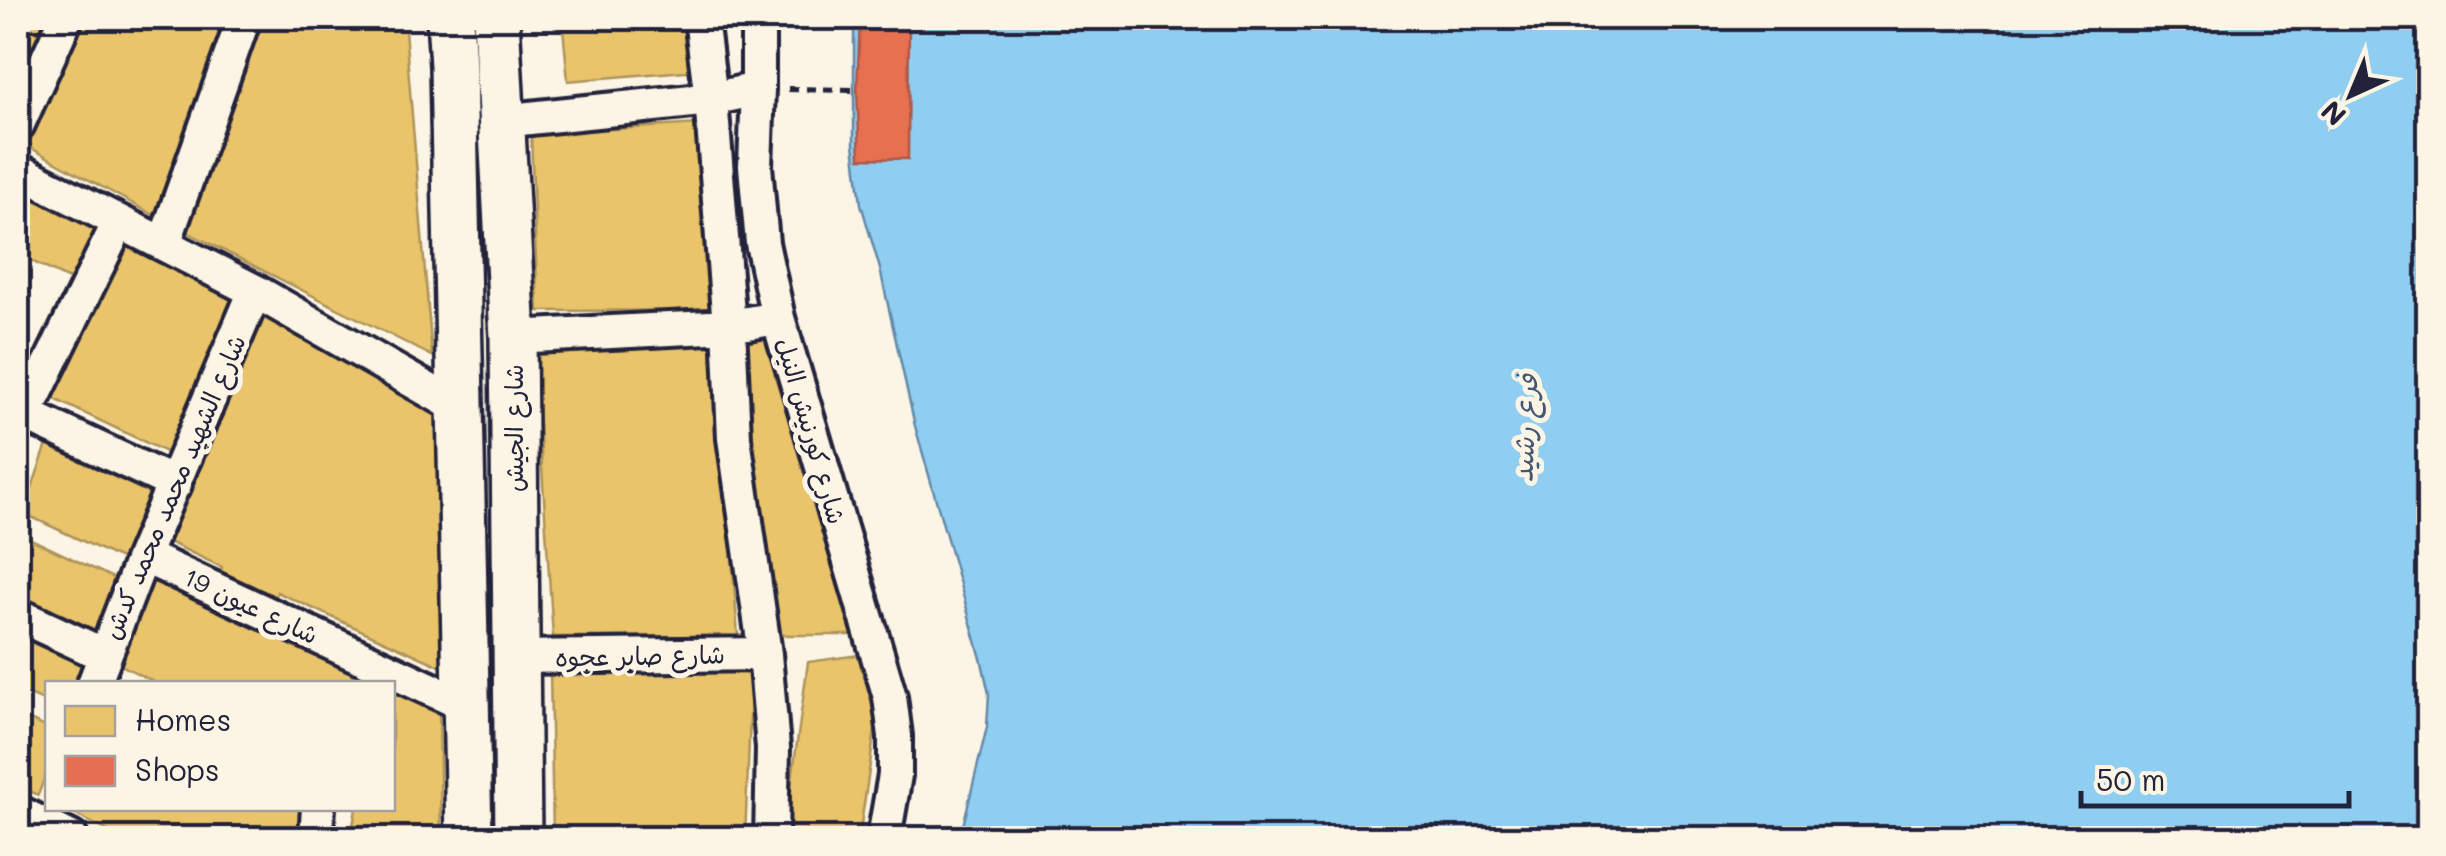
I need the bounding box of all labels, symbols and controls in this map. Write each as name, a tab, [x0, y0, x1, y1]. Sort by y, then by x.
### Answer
north arrow	[2301, 45, 2401, 145]
text: N	[2313, 93, 2353, 134]
street label: شارع الشهيد محمد محمد كدش	[94, 330, 255, 645]
street label: شارع كورنيش النيل	[767, 334, 854, 528]
street label: شارع الجيش	[497, 364, 532, 492]
water label: فرع رشيد	[1503, 372, 1548, 483]
street label: شارع عيون 19	[178, 560, 324, 653]
street label: شارع صابر عجوه	[555, 638, 725, 675]
legend	[45, 681, 395, 811]
text: Homes	[135, 699, 231, 739]
scale bar	[2081, 746, 2348, 808]
text: Shops	[135, 749, 220, 789]
text: 50 m	[2096, 759, 2166, 799]

